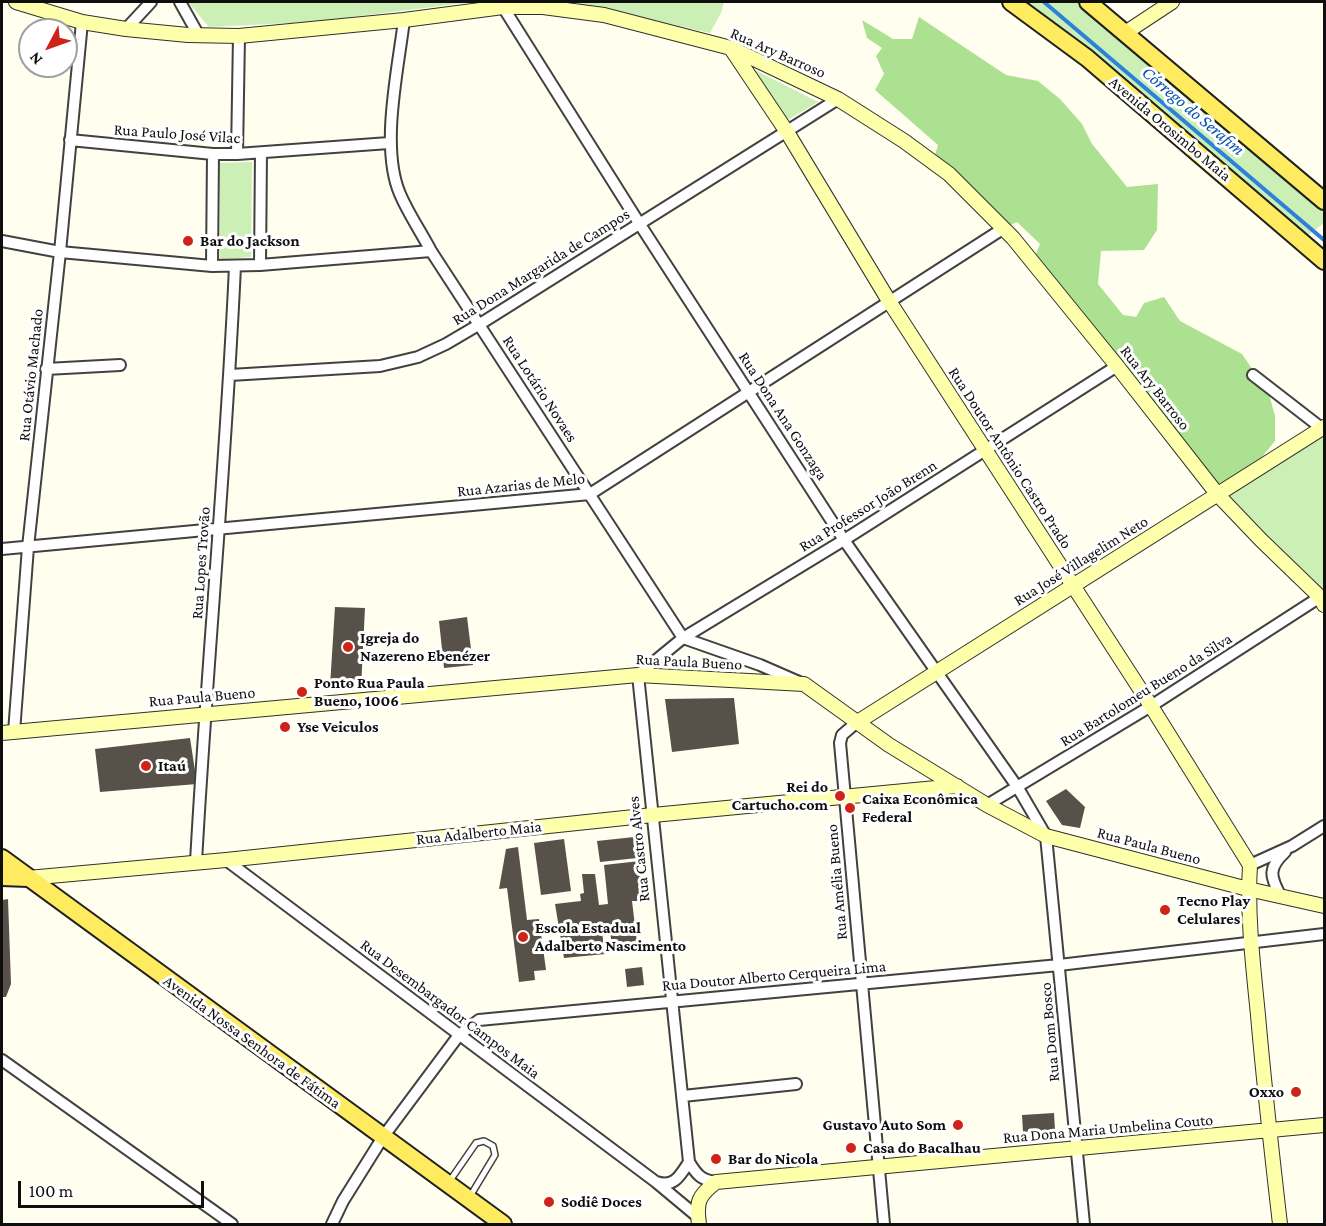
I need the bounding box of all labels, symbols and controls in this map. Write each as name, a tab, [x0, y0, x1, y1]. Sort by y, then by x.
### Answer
north arrow	[18, 18, 78, 78]
street label: Rua Ary Barroso	[727, 23, 829, 83]
text: N	[26, 49, 46, 69]
water label: Córrego do Serafim	[1137, 62, 1249, 160]
street label: Avenida Orosimbo Maia	[1105, 72, 1235, 186]
street label: Rua Paulo José Vilac	[113, 120, 241, 148]
street label: Rua Dona Margarida de Campos	[449, 204, 633, 330]
place label: Bar do Jackson	[200, 231, 300, 251]
marker: Bar do Jackson	[181, 234, 195, 248]
street label: Rua Otávio Machado	[15, 308, 47, 442]
street label: Rua Lotário Novaes	[498, 332, 582, 446]
street label: Rua Ary Barroso	[1116, 342, 1194, 434]
street label: Rua Dona Ana Gonzaga	[734, 348, 832, 484]
street label: Rua Doutor Antônio Castro Prado	[944, 364, 1076, 552]
street label: Rua Professor João Brenn	[795, 456, 941, 556]
street label: Rua Azarias de Melo	[456, 469, 586, 501]
street label: Rua Lopes Trovão	[187, 506, 215, 620]
street label: Rua José Villagelim Neto	[1010, 512, 1152, 610]
place label: Igreja do Nazereno Ebenézer	[360, 628, 490, 666]
street label: Rua Bartolomeu Bueno da Silva	[1056, 629, 1236, 751]
marker: Igreja do Nazereno Ebenézer	[341, 640, 355, 654]
street label: Rua Paula Bueno	[635, 650, 743, 674]
place label: Ponto Rua Paula Bueno, 1006	[314, 673, 424, 711]
street label: Rua Paula Bueno	[148, 683, 256, 711]
marker: Ponto Rua Paula Bueno, 1006	[295, 685, 309, 699]
place label: Yse Veiculos	[297, 717, 379, 737]
marker: Yse Veiculos	[278, 720, 292, 734]
place label: Itaú	[158, 756, 186, 776]
marker: Itaú	[139, 759, 153, 773]
place label: Rei do Cartucho.com	[732, 777, 828, 815]
marker: Rei do Cartucho.com	[833, 789, 847, 803]
place label: Caixa Econômica Federal	[862, 789, 978, 827]
street label: Rua Castro Alves	[624, 795, 654, 903]
marker: Caixa Econômica Federal	[843, 801, 857, 815]
street label: Rua Adalberto Maia	[415, 817, 543, 849]
street label: Rua Amélia Bueno	[822, 823, 852, 941]
street label: Rua Paula Bueno	[1095, 823, 1203, 869]
place label: Tecno Play Celulares	[1177, 891, 1250, 929]
marker: Tecno Play Celulares	[1158, 903, 1172, 917]
place label: Escola Estadual Adalberto Nascimento	[535, 918, 686, 956]
marker: Escola Estadual Adalberto Nascimento	[516, 930, 530, 944]
street label: Rua Desembargador Campos Maia	[356, 935, 544, 1083]
street label: Rua Doutor Alberto Cerqueira Lima	[661, 957, 887, 995]
street label: Avenida Nossa Senhora de Fátima	[160, 971, 344, 1113]
street label: Rua Dom Bosco	[1036, 982, 1064, 1082]
place label: Oxxo	[1249, 1082, 1284, 1102]
marker: Oxxo	[1289, 1085, 1303, 1099]
street label: Rua Dona Maria Umbelina Couto	[1002, 1110, 1214, 1148]
place label: Gustavo Auto Som	[822, 1115, 946, 1135]
marker: Gustavo Auto Som	[951, 1118, 965, 1132]
place label: Casa do Bacalhau	[863, 1138, 981, 1158]
marker: Casa do Bacalhau	[844, 1141, 858, 1155]
place label: Bar do Nicola	[728, 1149, 818, 1169]
marker: Bar do Nicola	[709, 1152, 723, 1166]
scale bar	[21, 1169, 207, 1207]
text: 100 m	[29, 1181, 73, 1201]
place label: Sodiê Doces	[561, 1192, 642, 1212]
marker: Sodiê Doces	[542, 1195, 556, 1209]

